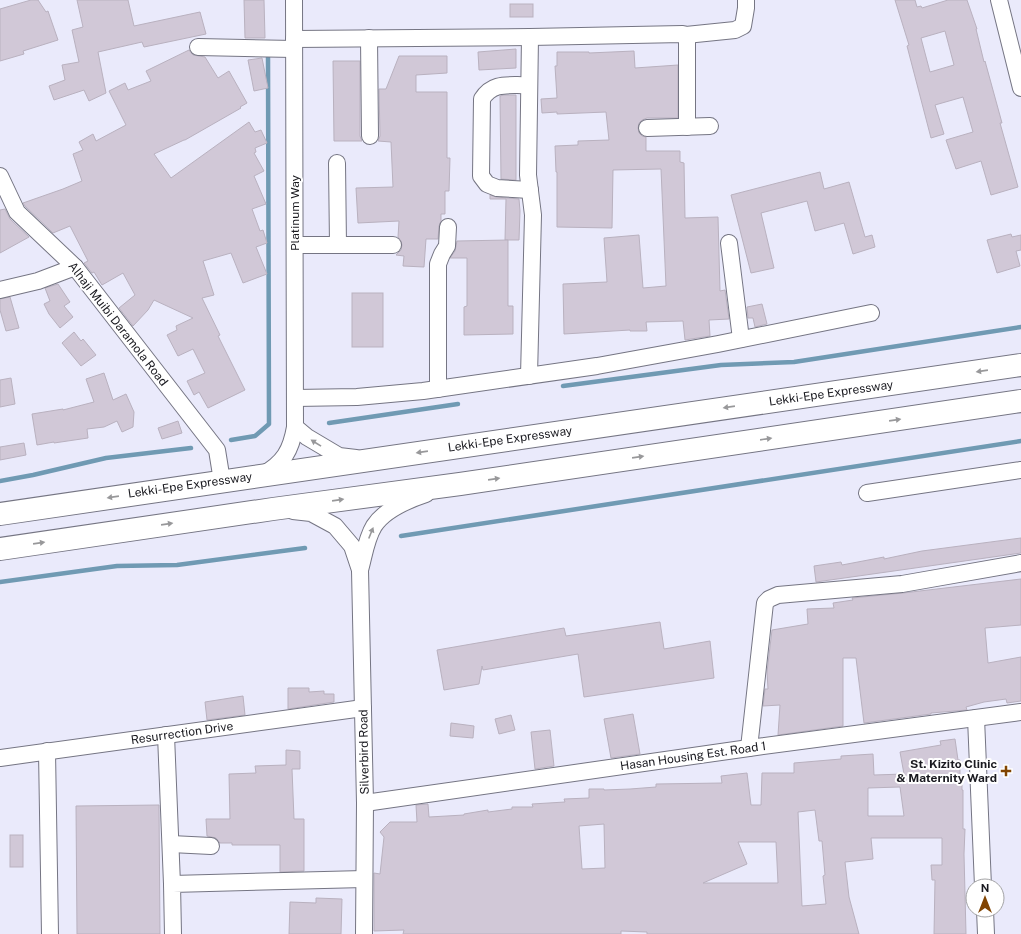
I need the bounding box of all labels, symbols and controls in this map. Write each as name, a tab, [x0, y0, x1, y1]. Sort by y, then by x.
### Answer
street label: Platinum Way	[288, 174, 302, 251]
street label: Alhaji Muibi Daramola Road	[65, 259, 171, 389]
one-way arrow	[976, 368, 988, 374]
street label: Lekki-Epe Expressway	[768, 377, 895, 409]
one-way arrow	[723, 404, 735, 410]
one-way arrow	[889, 417, 901, 423]
street label: Lekki-Epe Expressway	[447, 423, 574, 455]
one-way arrow	[760, 436, 772, 442]
one-way arrow	[310, 440, 322, 447]
one-way arrow	[416, 449, 428, 455]
one-way arrow	[632, 454, 644, 460]
street label: Lekki-Epe Expressway	[127, 469, 254, 501]
one-way arrow	[488, 476, 500, 482]
one-way arrow	[107, 494, 119, 500]
one-way arrow	[331, 497, 344, 503]
one-way arrow	[161, 521, 173, 527]
one-way arrow	[369, 527, 375, 539]
one-way arrow	[33, 540, 45, 546]
street label: Silverbird Road	[356, 709, 372, 795]
street label: Resurrection Drive	[130, 719, 234, 747]
street label: Hasan Housing Est. Road 1	[619, 739, 767, 773]
place label: St. Kizito Clinic & Maternity Ward	[896, 757, 997, 785]
marker: St. Kizito Clinic & Maternity Ward	[1000, 765, 1012, 777]
north arrow	[965, 878, 1005, 918]
text: N	[981, 882, 989, 894]

